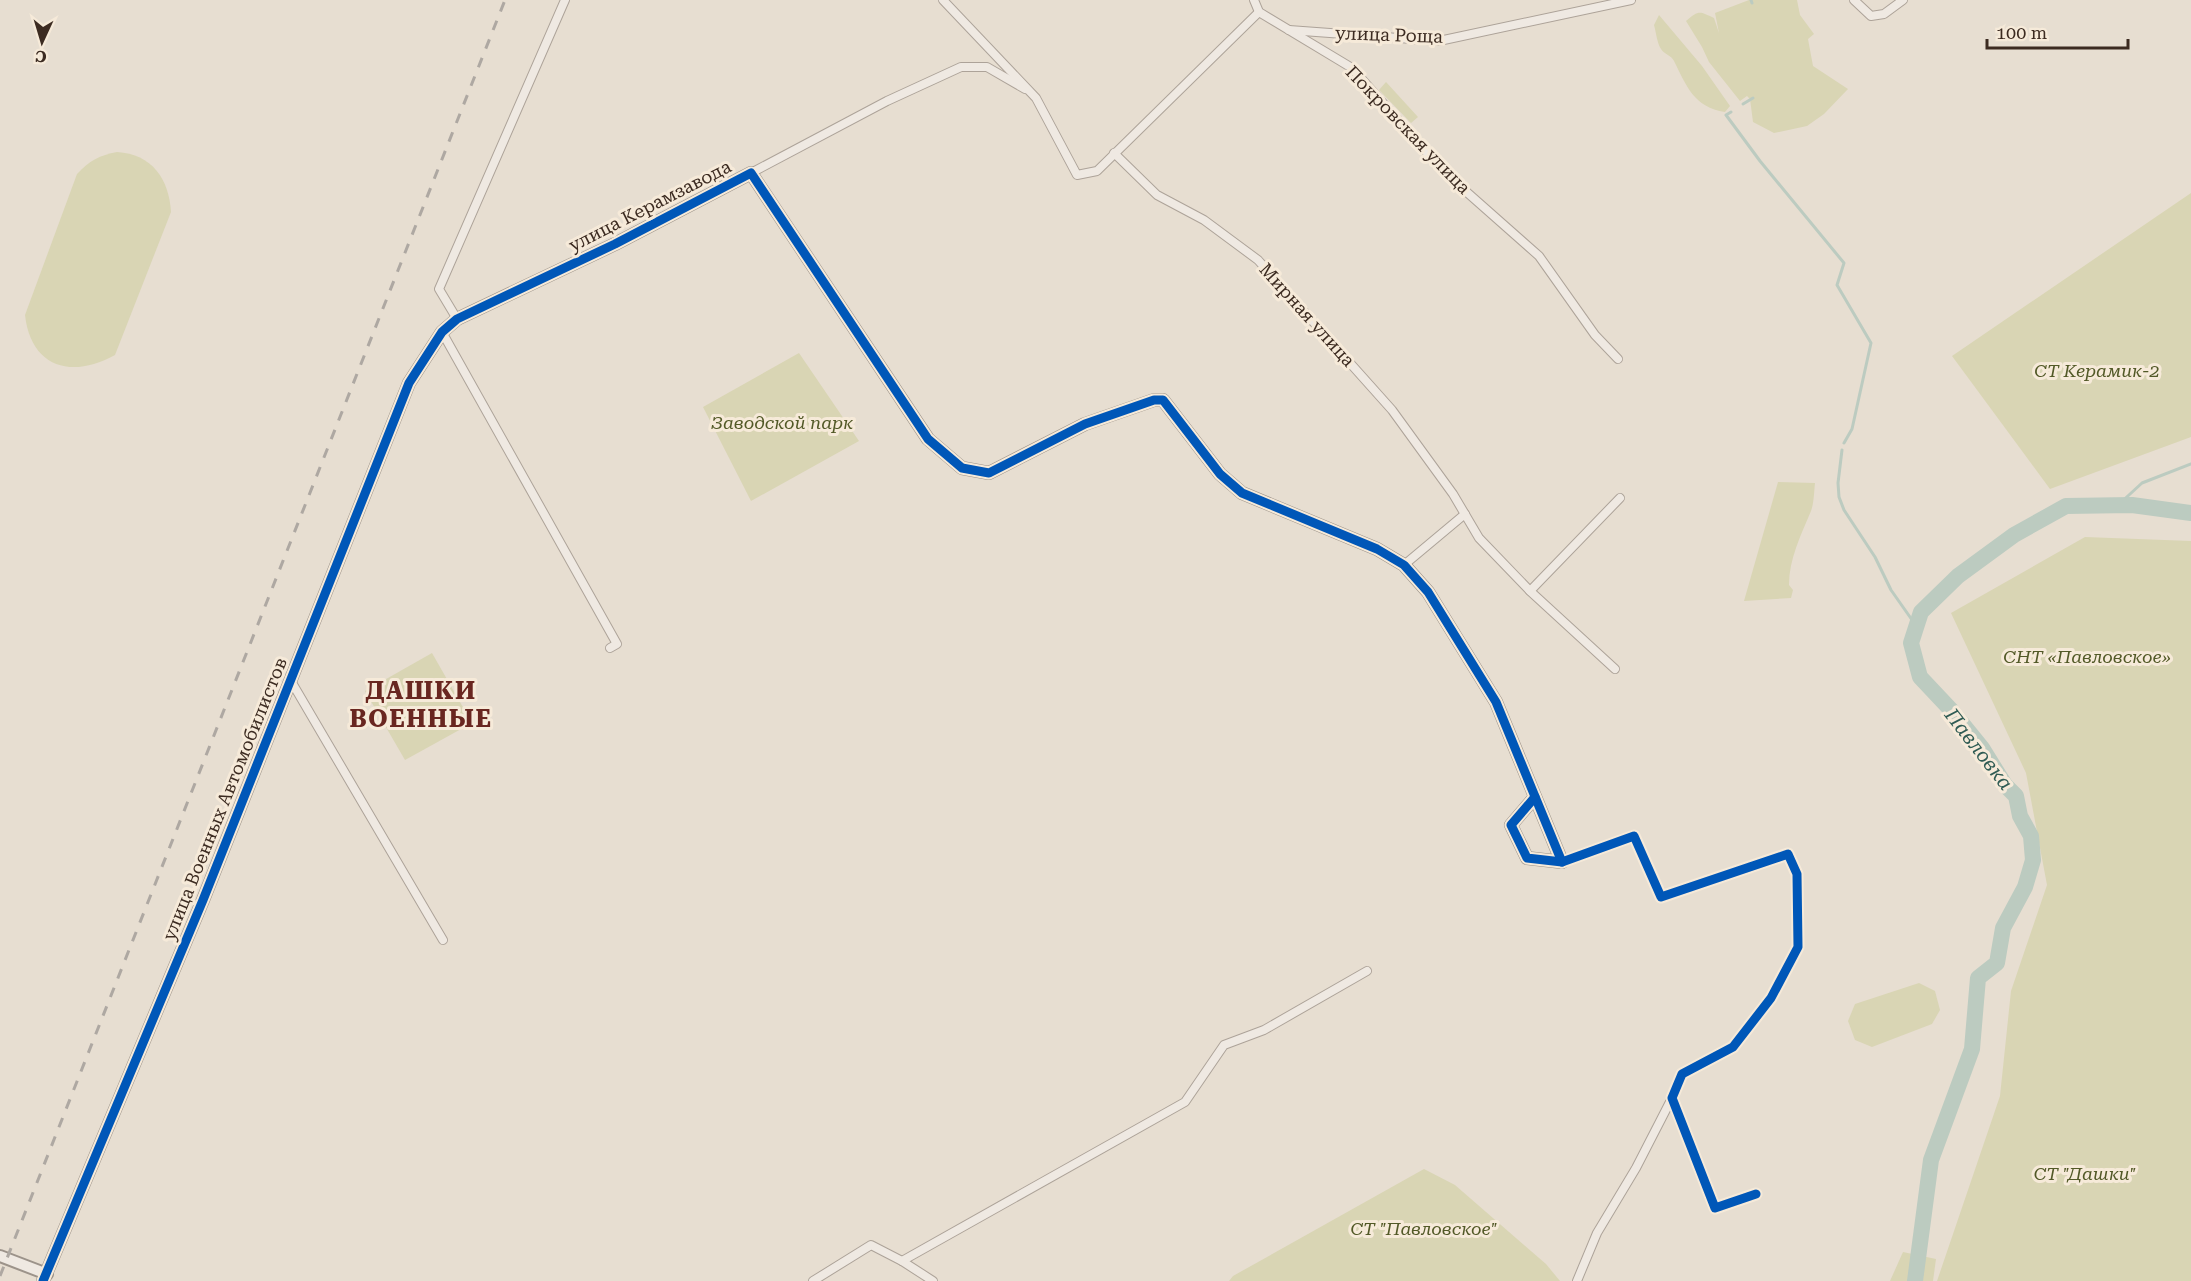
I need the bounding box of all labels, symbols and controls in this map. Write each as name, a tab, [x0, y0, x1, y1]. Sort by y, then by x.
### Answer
north arrow	[12, 12, 72, 72]
scale bar	[1987, 12, 2128, 50]
street label: улица Роща	[1335, 22, 1444, 47]
text: 100 m	[1996, 22, 2047, 43]
text: С	[35, 47, 47, 66]
street label: Покровская улица	[1342, 61, 1475, 198]
street label: улица Керамзавода	[565, 155, 735, 256]
street label: Мирная улица	[1255, 259, 1360, 371]
park label: СТ Керамик-2	[2034, 360, 2160, 381]
park label: Заводской парк	[711, 412, 853, 433]
park label: СНТ «Павловское»	[2003, 646, 2171, 667]
street label: улица Военных Автомобилистов	[158, 654, 291, 943]
district label: ДАШКИ ВОЕННЫЕ	[350, 677, 492, 733]
water label: Павловка	[1939, 703, 2018, 794]
park label: СТ "Дашки"	[2034, 1163, 2136, 1184]
park label: СТ "Павловское"	[1351, 1218, 1498, 1239]

